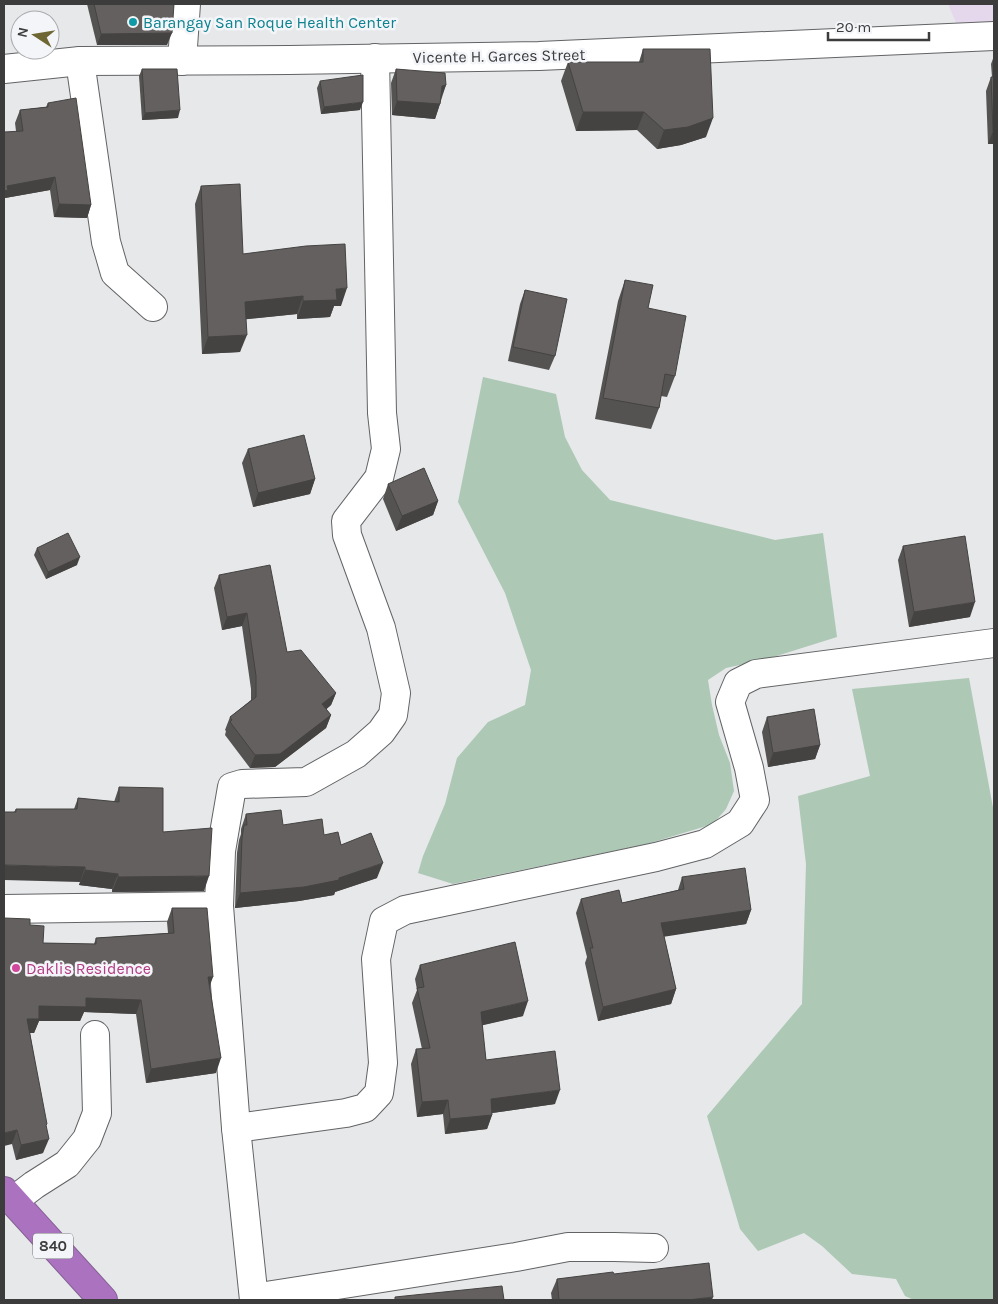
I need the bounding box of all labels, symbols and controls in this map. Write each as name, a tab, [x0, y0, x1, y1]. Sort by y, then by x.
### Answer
north arrow	[10, 10, 60, 60]
scale bar	[828, 10, 929, 42]
place label: Barangay San Roque Health Center	[143, 13, 396, 32]
marker: Barangay San Roque Health Center	[127, 16, 139, 28]
text: 20 m	[836, 18, 871, 36]
text: N	[13, 26, 32, 39]
street label: Vicente H. Garces Street	[412, 45, 586, 67]
place label: Daklis Residence	[26, 959, 151, 978]
marker: Daklis Residence	[10, 962, 22, 974]
road number: 840	[33, 1234, 73, 1258]

